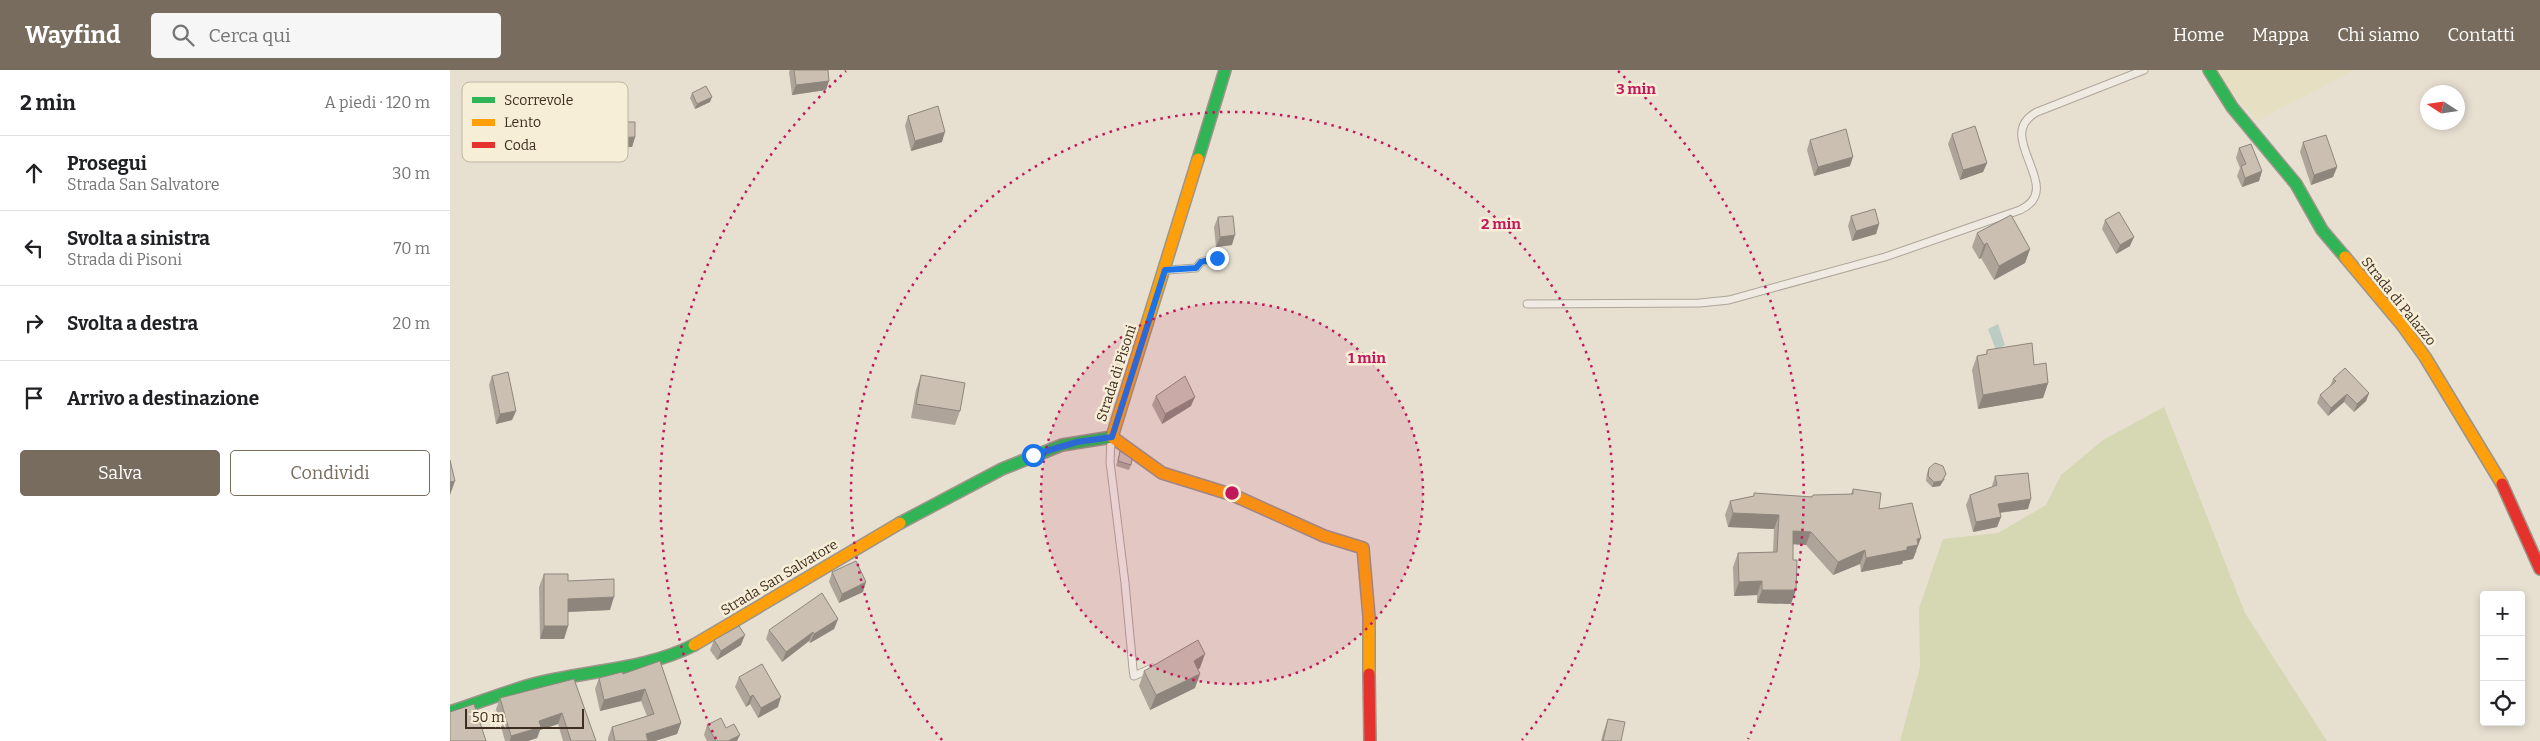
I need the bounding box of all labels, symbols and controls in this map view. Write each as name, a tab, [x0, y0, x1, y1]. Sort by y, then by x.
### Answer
search box	[151, 13, 501, 58]
text: Wayfind	[25, 21, 121, 49]
icon: search	[169, 21, 197, 49]
text: Cerca qui	[209, 24, 291, 47]
text: Home	[2173, 24, 2224, 46]
text: Mappa	[2252, 24, 2309, 46]
text: Chi siamo	[2337, 24, 2420, 46]
text: Contatti	[2448, 24, 2515, 46]
text: 3 min	[1616, 80, 1656, 98]
legend	[462, 82, 628, 162]
north arrow	[2420, 85, 2465, 130]
text: 2 min	[20, 90, 76, 116]
text: Scorrevole	[504, 92, 573, 109]
text: A piedi · 120 m	[324, 93, 430, 112]
text: Lento	[504, 114, 541, 131]
text: Coda	[504, 137, 537, 154]
text: Prosegui	[67, 152, 147, 175]
icon: ahead	[20, 159, 48, 187]
text: 30 m	[392, 164, 430, 183]
text: Strada San Salvatore	[67, 175, 219, 194]
text: 2 min	[1481, 215, 1521, 233]
text: Svolta a sinistra	[67, 227, 210, 250]
icon: left	[20, 234, 48, 262]
text: 70 m	[394, 239, 430, 258]
route end	[1206, 247, 1229, 270]
text: Strada di Pisoni	[67, 250, 182, 269]
street label: Strada di Palazzo	[2358, 254, 2440, 349]
icon: right	[20, 309, 48, 337]
text: Svolta a destra	[67, 312, 198, 335]
text: 20 m	[393, 314, 430, 333]
street label: Strada di Pisoni	[1093, 323, 1140, 424]
text: 1 min	[1348, 349, 1386, 367]
icon: arrive	[20, 384, 48, 412]
text: Arrivo a destinazione	[67, 387, 259, 410]
route start	[1022, 444, 1045, 467]
button: Salva	[20, 450, 220, 496]
button: Condividi	[230, 450, 430, 496]
centre of rings	[1223, 484, 1241, 502]
street label: Strada San Salvatore	[718, 536, 841, 619]
map controls	[2480, 591, 2525, 726]
button: +	[2480, 591, 2525, 636]
button: −	[2480, 636, 2525, 681]
button: locate	[2480, 681, 2525, 726]
scale bar	[465, 706, 584, 729]
text: 50 m	[472, 709, 505, 726]

